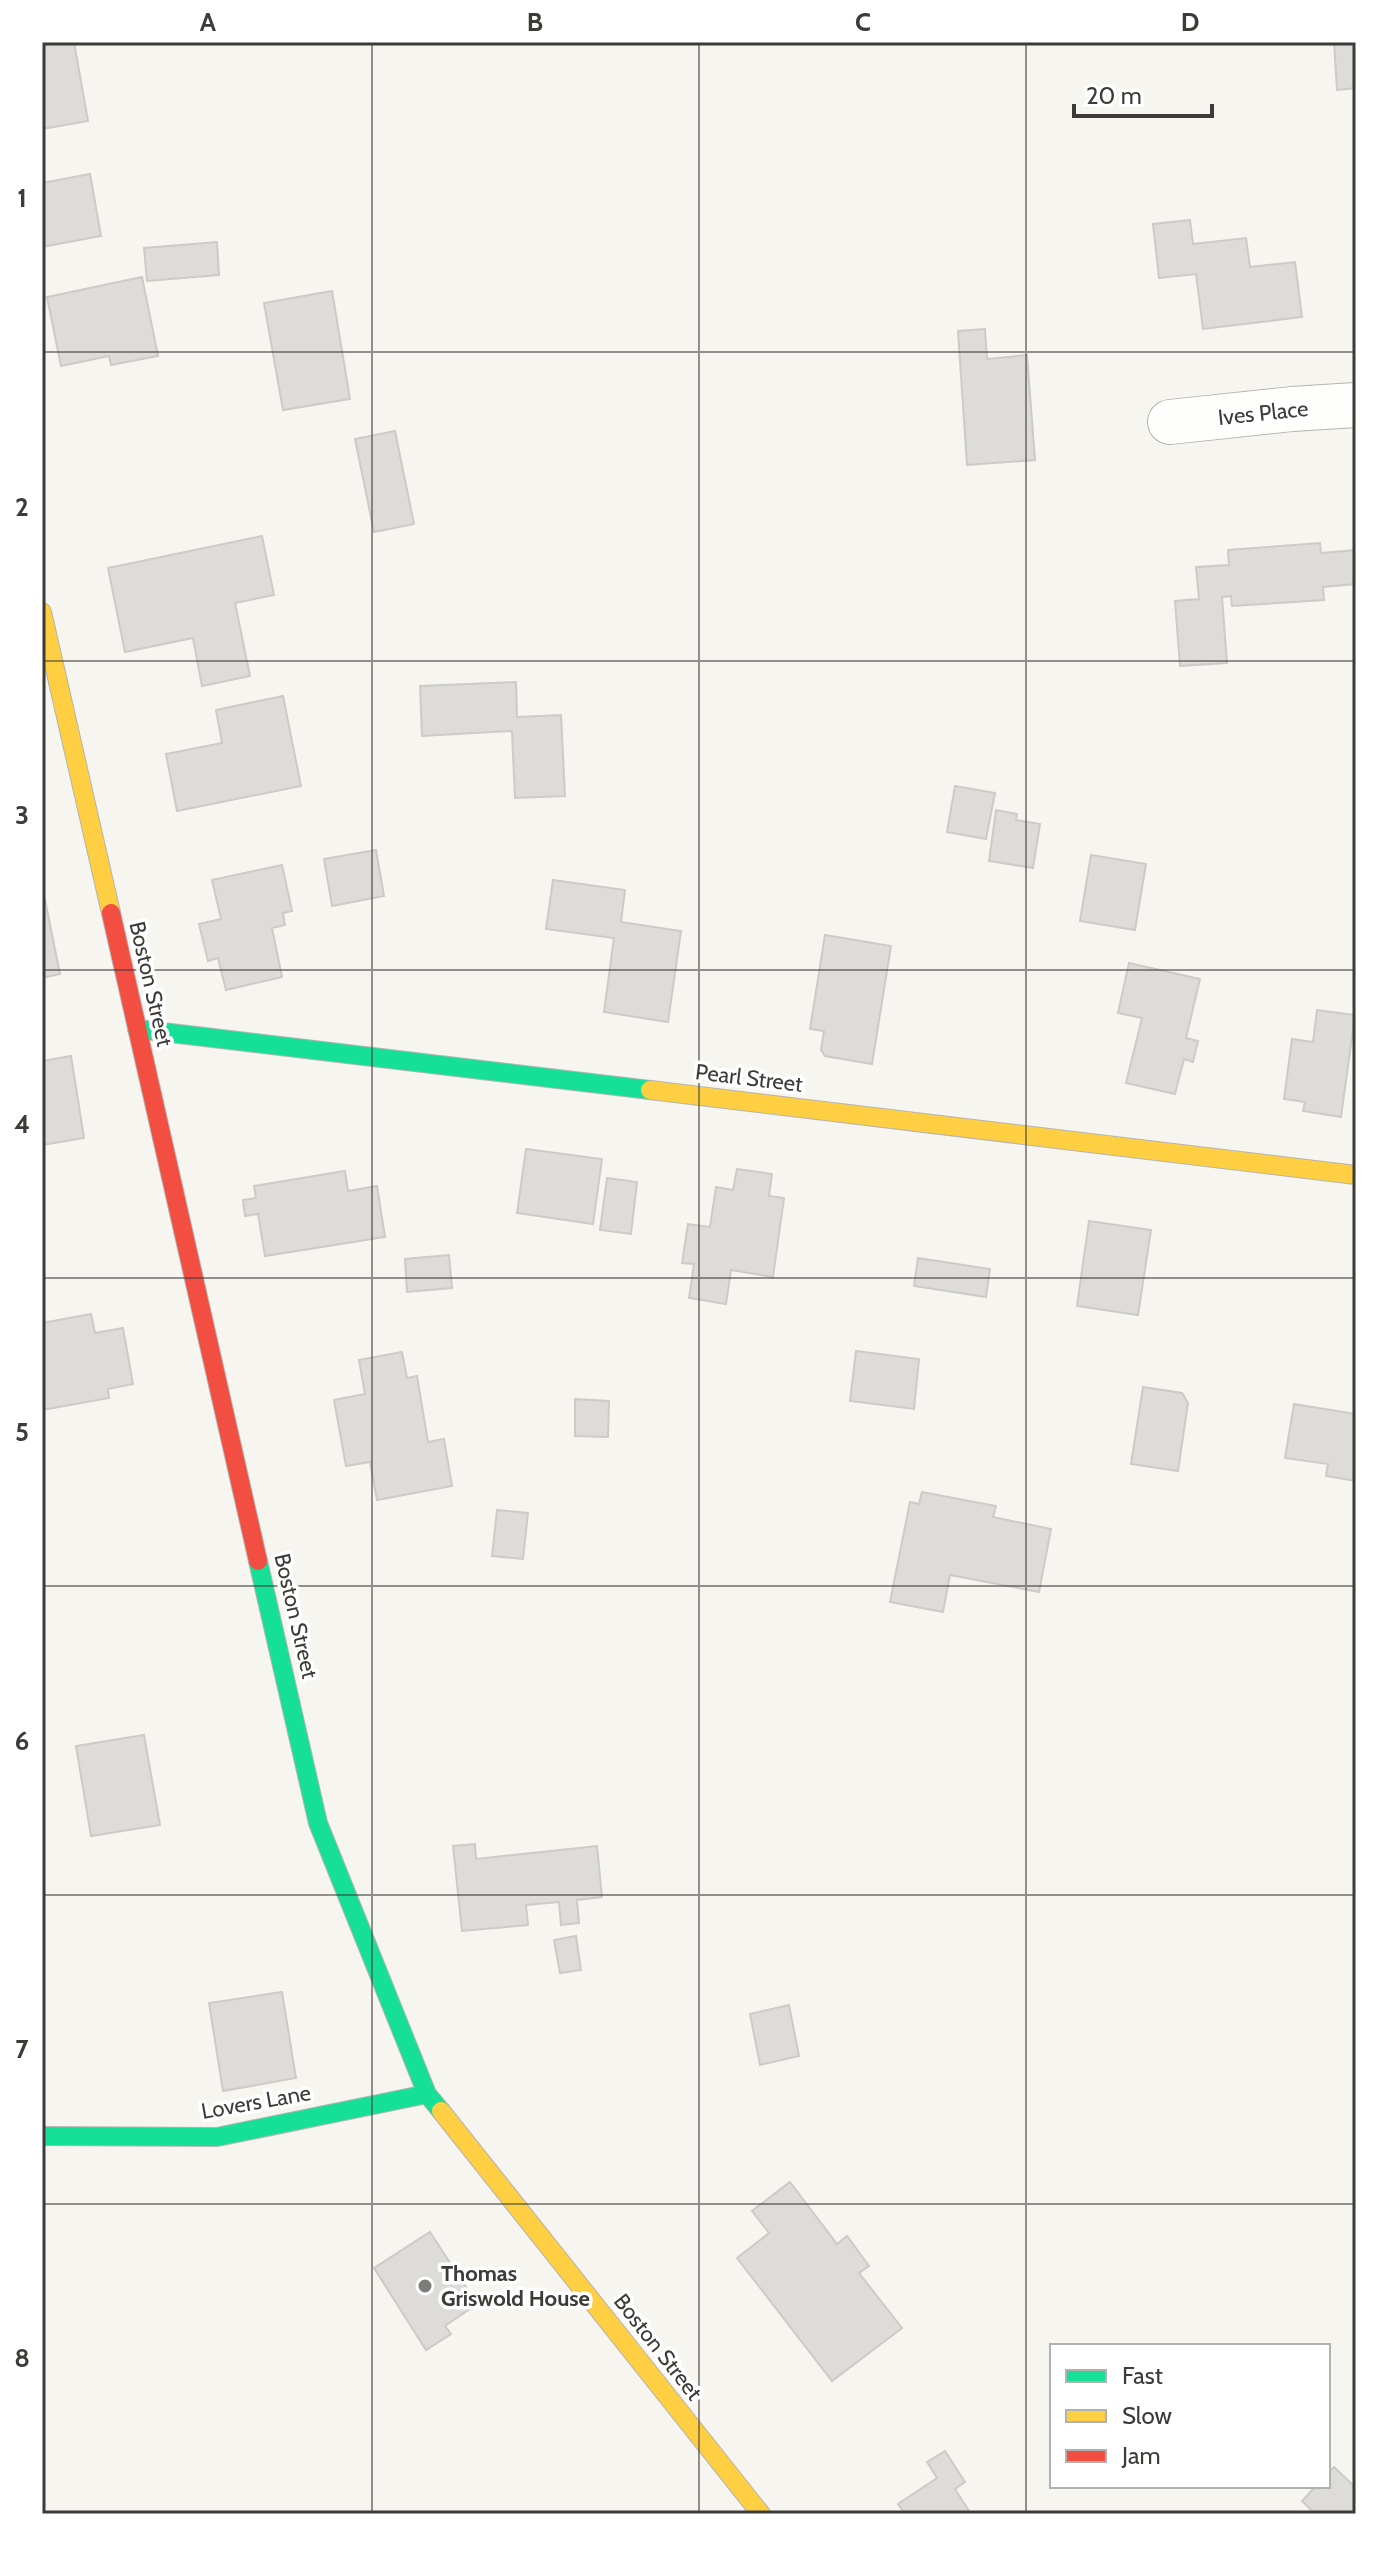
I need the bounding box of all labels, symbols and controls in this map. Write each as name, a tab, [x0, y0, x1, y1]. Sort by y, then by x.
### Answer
text: A	[200, 6, 217, 38]
text: B	[527, 6, 543, 38]
text: C	[855, 6, 871, 38]
text: D	[1181, 6, 1199, 38]
scale bar	[1074, 68, 1212, 118]
text: 20 m	[1086, 81, 1142, 110]
text: 1	[17, 182, 27, 214]
street label: Ives Place	[1216, 395, 1310, 431]
text: 2	[15, 491, 29, 523]
text: 3	[15, 799, 29, 831]
street label: Boston Street	[123, 919, 179, 1050]
street label: Pearl Street	[694, 1058, 805, 1098]
text: 4	[14, 1108, 30, 1140]
text: 5	[15, 1416, 29, 1448]
street label: Boston Street	[268, 1551, 324, 1682]
text: 6	[15, 1725, 29, 1757]
text: 7	[15, 2033, 29, 2065]
street label: Lovers Lane	[199, 2079, 313, 2125]
place label: Thomas Griswold House	[441, 2260, 590, 2312]
marker: Thomas Griswold House	[416, 2277, 434, 2295]
street label: Boston Street	[608, 2288, 708, 2406]
text: 8	[14, 2342, 30, 2374]
legend	[1050, 2344, 1330, 2488]
text: Fast	[1122, 2361, 1163, 2390]
text: Slow	[1122, 2401, 1172, 2430]
text: Jam	[1121, 2441, 1160, 2470]

